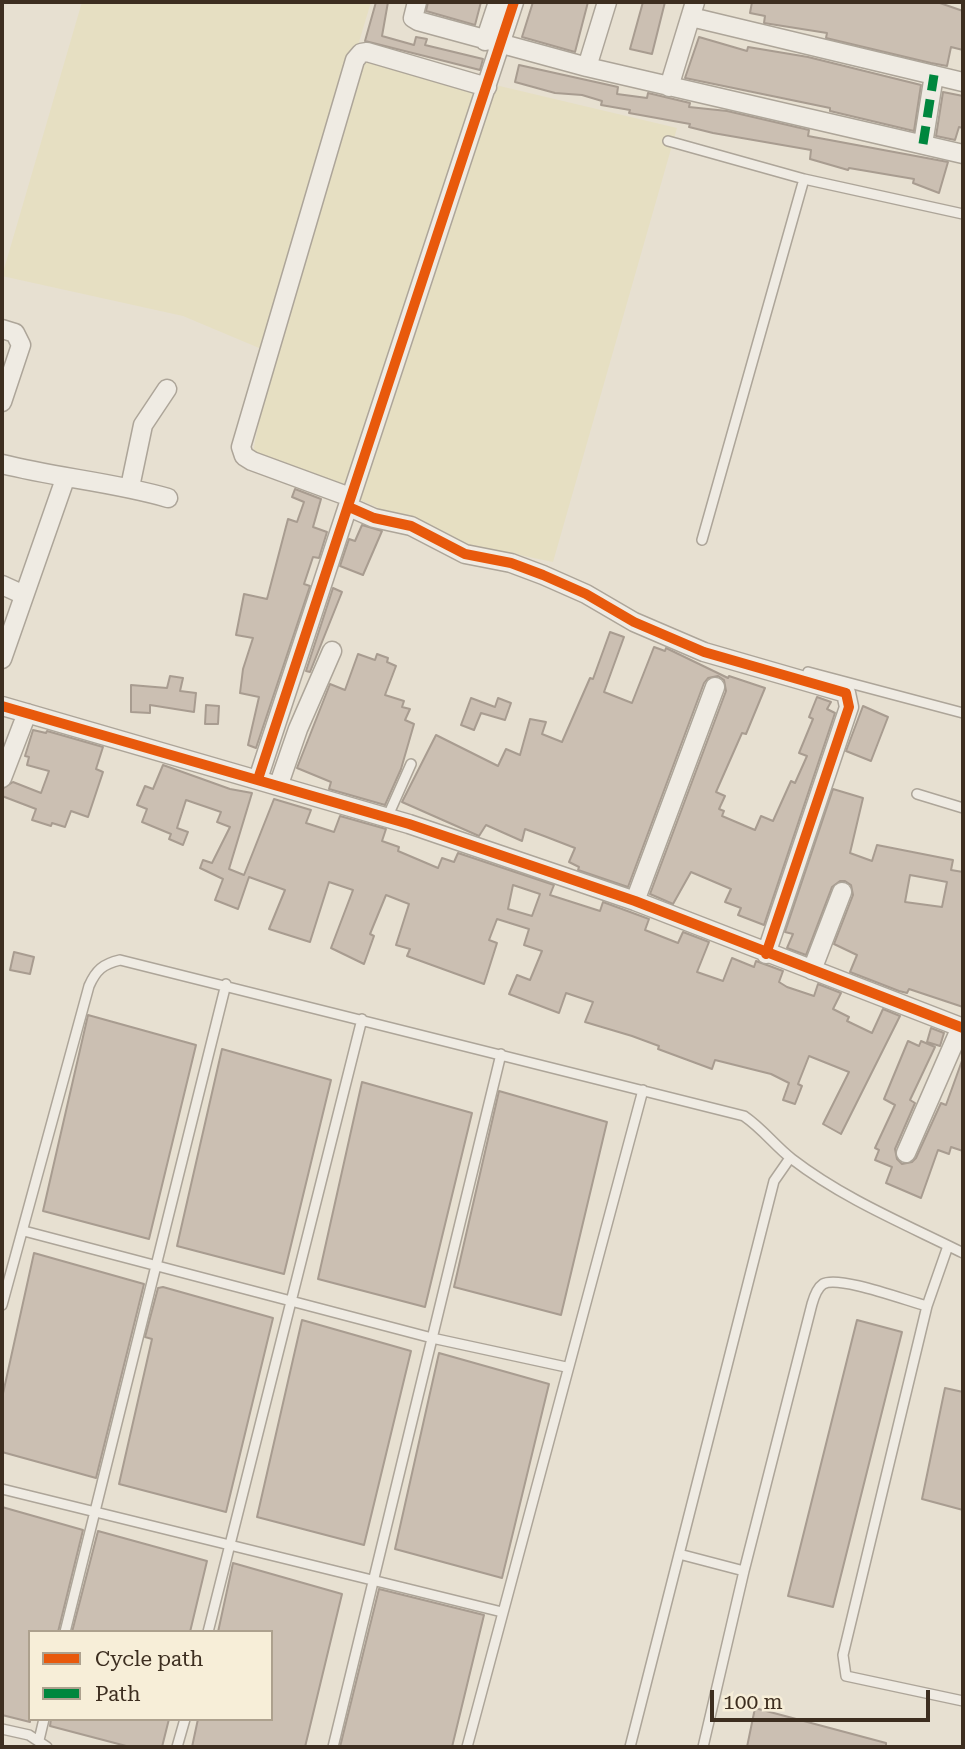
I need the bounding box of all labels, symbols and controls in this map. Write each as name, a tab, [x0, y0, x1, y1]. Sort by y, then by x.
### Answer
legend	[28, 1630, 273, 1721]
text: Cycle path	[95, 1647, 203, 1671]
scale bar	[713, 1676, 934, 1720]
text: Path	[95, 1682, 141, 1706]
text: 100 m	[723, 1690, 783, 1714]

